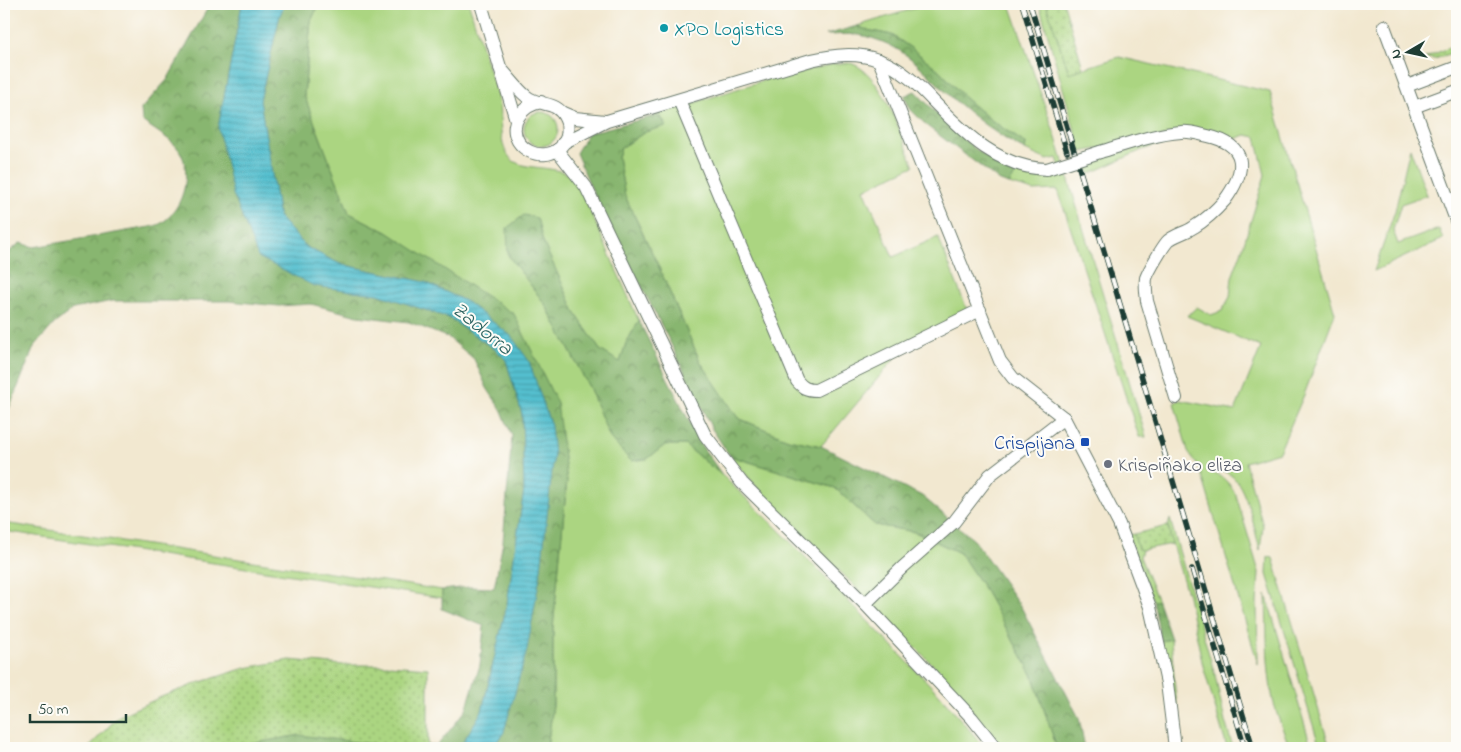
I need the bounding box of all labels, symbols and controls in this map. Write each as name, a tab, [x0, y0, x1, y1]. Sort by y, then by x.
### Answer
place label: XPO Logistics	[674, 16, 784, 46]
marker: XPO Logistics	[658, 22, 670, 34]
north arrow	[1384, 28, 1434, 78]
text: N	[1386, 47, 1408, 60]
water label: Zadorra	[445, 296, 519, 364]
place label: Crispijana	[994, 430, 1075, 459]
marker: Crispijana	[1079, 436, 1091, 448]
place label: Krispiñako eliza	[1118, 452, 1242, 481]
marker: Krispiñako eliza	[1102, 458, 1114, 470]
scale bar	[30, 692, 126, 724]
text: 50 m	[38, 699, 69, 721]

